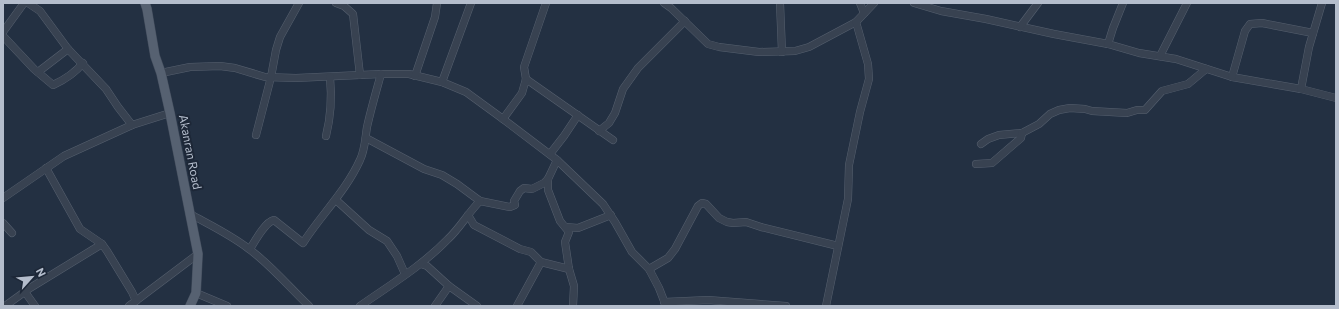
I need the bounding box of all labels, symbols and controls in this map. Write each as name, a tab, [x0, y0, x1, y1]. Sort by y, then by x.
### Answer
street label: Akanran Road	[177, 113, 205, 191]
north arrow	[12, 257, 52, 297]
text: N	[34, 266, 49, 279]

